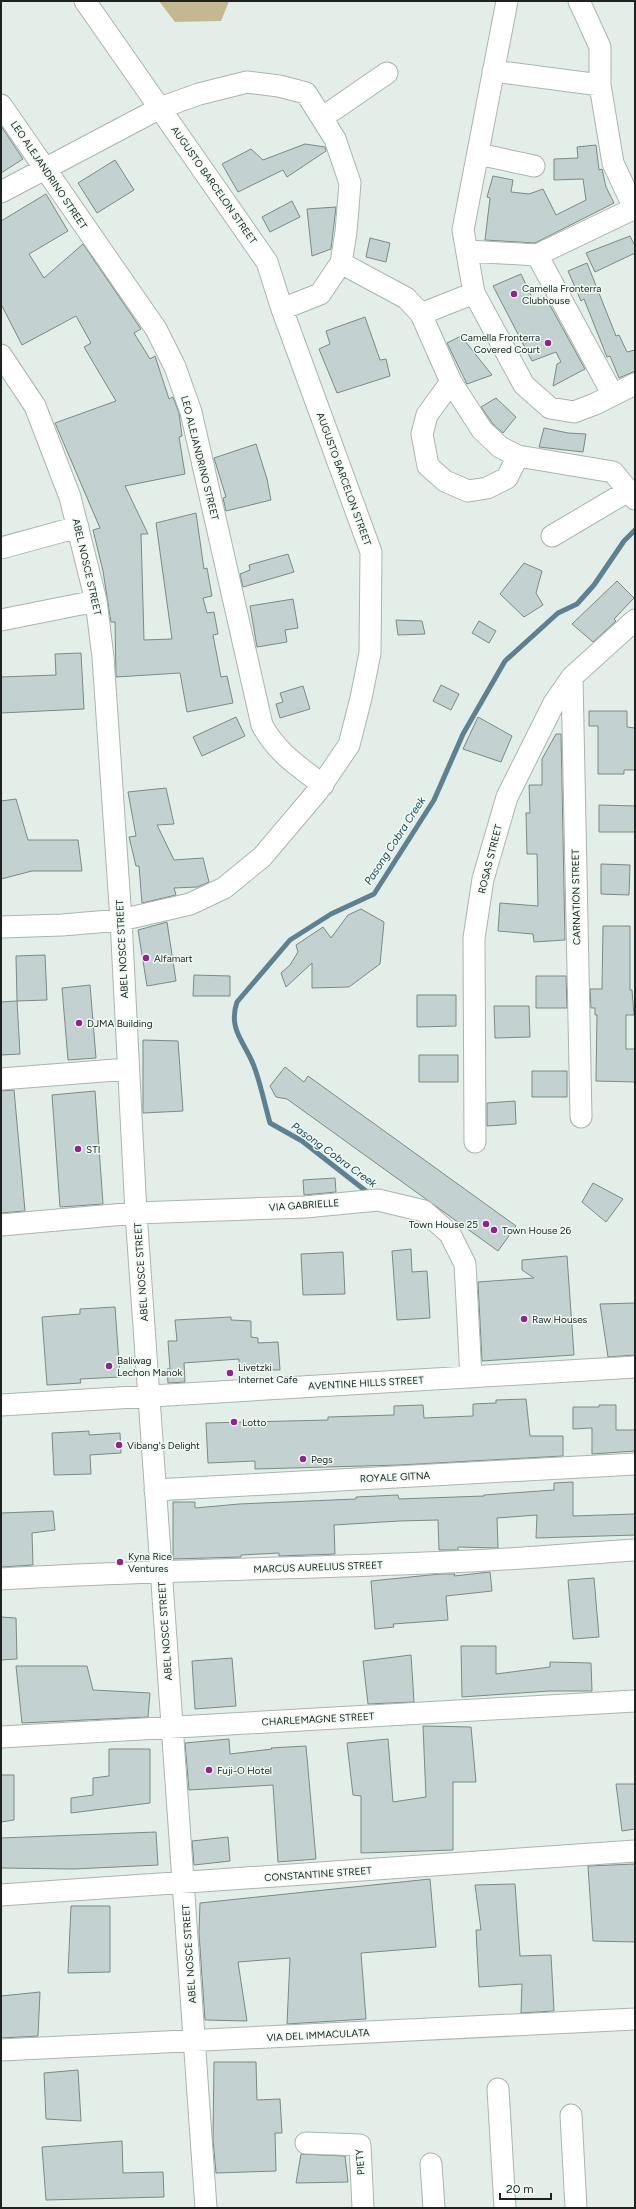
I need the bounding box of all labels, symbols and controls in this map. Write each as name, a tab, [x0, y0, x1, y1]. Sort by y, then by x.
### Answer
street label: LEO ALEJANDRINO STREET	[8, 118, 90, 232]
street label: AUGUSTO BARCELON STREET	[168, 124, 260, 247]
place label: Camella Fronterra Clubhouse	[522, 282, 601, 307]
marker: Camella Fronterra Clubhouse	[509, 289, 519, 299]
place label: Camella Fronterra Covered Court	[461, 331, 540, 356]
marker: Camella Fronterra Covered Court	[543, 338, 553, 348]
street label: LEO ALEJANDRINO STREET	[178, 394, 222, 522]
street label: AUGUSTO BARCELON STREET	[314, 411, 374, 548]
street label: ABEL NOSCE STREET	[70, 517, 105, 617]
water label: Pasong Cobra Creek	[362, 794, 429, 887]
street label: ROSAS STREET	[475, 823, 505, 895]
street label: CARNATION STREET	[569, 848, 583, 945]
street label: ABEL NOSCE STREET	[113, 899, 131, 999]
place label: Alfamart	[154, 952, 193, 965]
marker: Alfamart	[141, 953, 151, 963]
place label: DJMA Building	[87, 1017, 153, 1030]
marker: DJMA Building	[74, 1018, 84, 1028]
water label: Pasong Cobra Creek	[289, 1120, 380, 1191]
place label: STI	[86, 1143, 100, 1156]
marker: STI	[73, 1144, 83, 1154]
street label: VIA GABRIELLE	[268, 1196, 340, 1214]
place label: Town House 25	[409, 1218, 478, 1231]
marker: Town House 25	[481, 1219, 491, 1229]
street label: ABEL NOSCE STREET	[131, 1222, 151, 1322]
place label: Town House 26	[502, 1224, 572, 1237]
marker: Town House 26	[489, 1225, 499, 1235]
place label: Raw Houses	[532, 1313, 588, 1326]
marker: Raw Houses	[519, 1314, 529, 1324]
place label: Baliwag Lechon Manok	[117, 1354, 182, 1379]
marker: Baliwag Lechon Manok	[104, 1361, 114, 1371]
place label: Livetzki Internet Cafe	[238, 1361, 298, 1386]
marker: Livetzki Internet Cafe	[225, 1368, 235, 1378]
street label: AVENTINE HILLS STREET	[308, 1373, 425, 1393]
place label: Lotto	[242, 1416, 267, 1429]
marker: Lotto	[229, 1417, 239, 1427]
place label: Vibang's Delight	[127, 1439, 200, 1452]
marker: Vibang's Delight	[114, 1440, 124, 1450]
place label: Pegs	[311, 1453, 333, 1466]
marker: Pegs	[298, 1454, 308, 1464]
street label: ROYALE GITNA	[359, 1469, 431, 1485]
place label: Kyna Rice Ventures	[128, 1550, 172, 1575]
marker: Kyna Rice Ventures	[115, 1557, 125, 1567]
street label: MARCUS AURELIUS STREET	[253, 1558, 383, 1576]
street label: ABEL NOSCE STREET	[155, 1581, 175, 1681]
street label: CHARLEMAGNE STREET	[261, 1710, 375, 1728]
place label: Fuji-O Hotel	[217, 1764, 272, 1777]
marker: Fuji-O Hotel	[204, 1765, 214, 1775]
street label: CONSTANTINE STREET	[264, 1864, 373, 1884]
street label: ABEL NOSCE STREET	[179, 1904, 199, 2004]
street label: VIA DEL IMMACULATA	[266, 2026, 370, 2044]
street label: PIETY	[352, 2148, 368, 2176]
scale bar	[500, 2175, 551, 2201]
text: 20 m	[506, 2182, 534, 2196]

